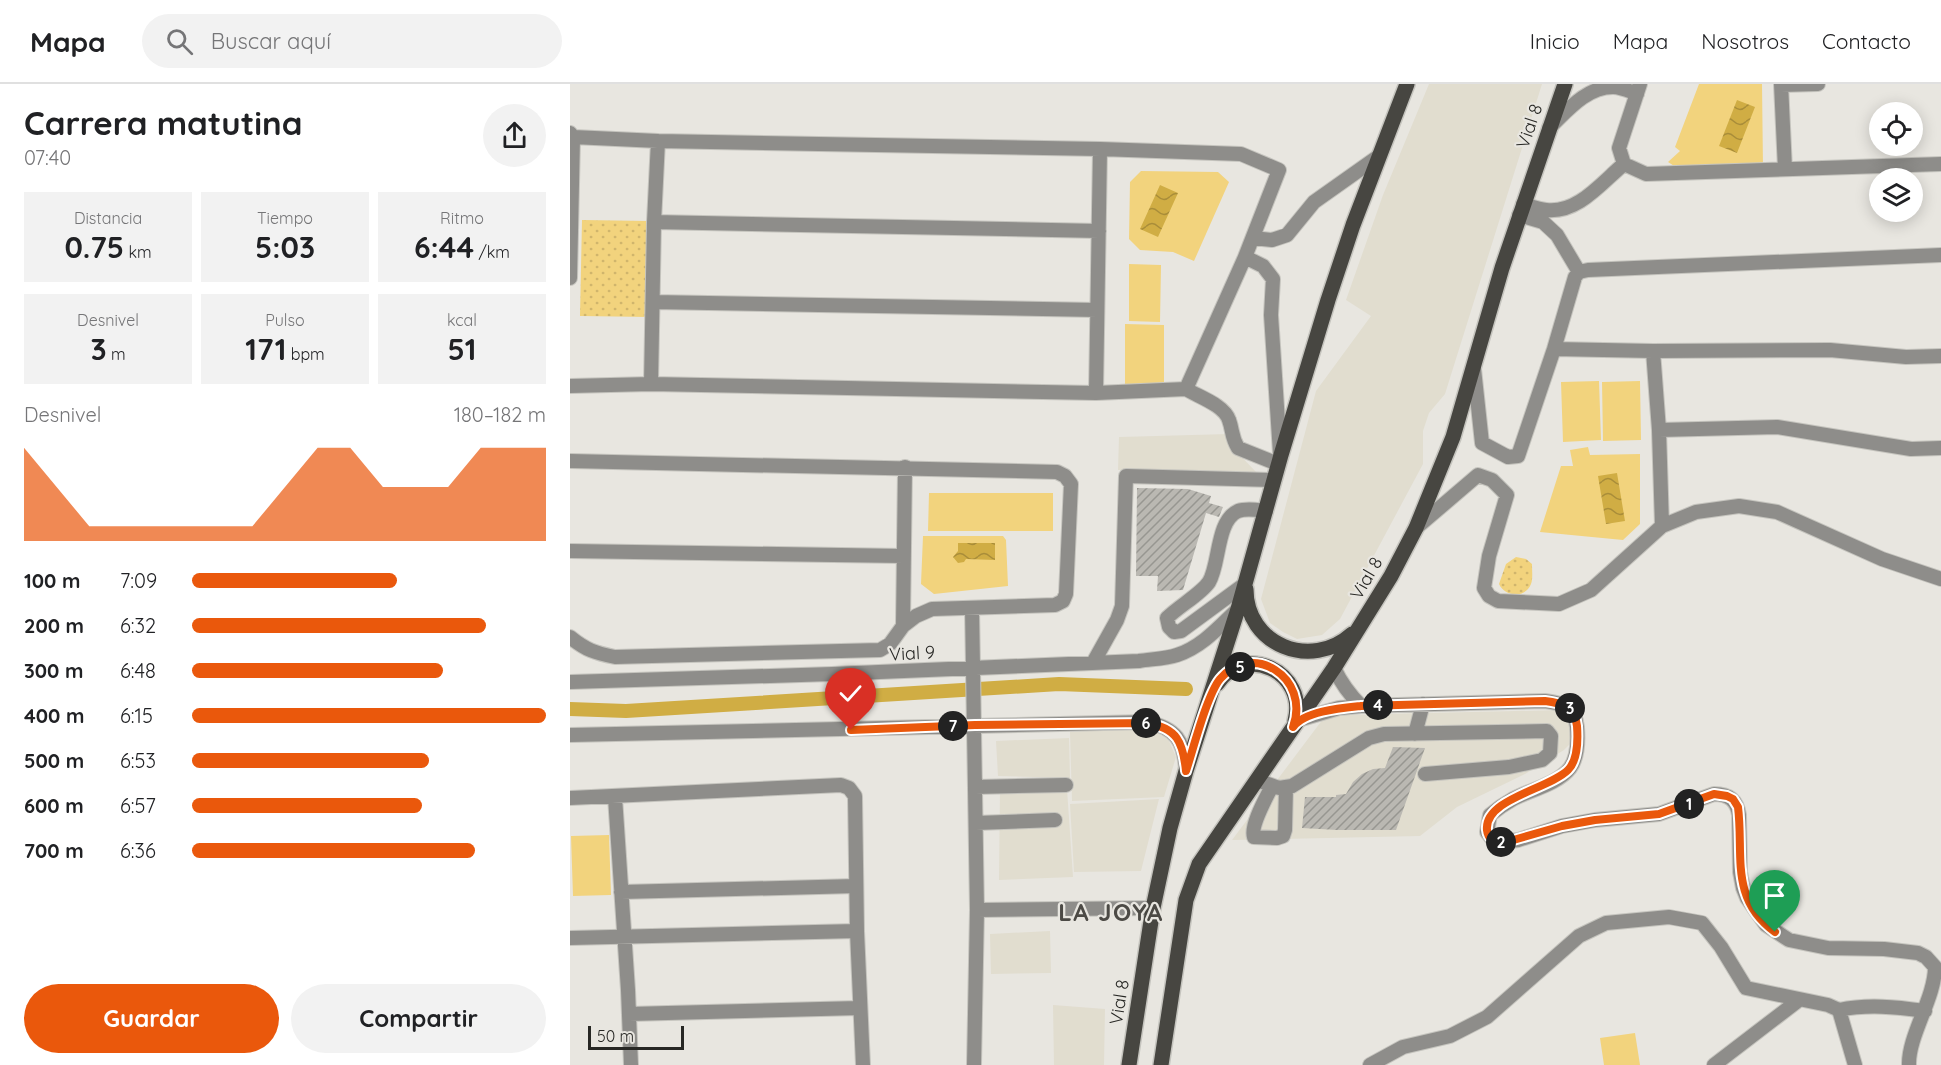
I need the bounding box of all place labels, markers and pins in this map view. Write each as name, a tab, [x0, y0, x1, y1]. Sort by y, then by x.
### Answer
pin: 5	[1225, 652, 1255, 682]
pin	[825, 668, 876, 730]
pin: 4	[1363, 690, 1393, 720]
pin: 3	[1555, 693, 1585, 723]
pin: 6	[1131, 708, 1161, 738]
pin: 7	[938, 711, 968, 741]
pin: 1	[1674, 789, 1704, 819]
pin: 2	[1486, 827, 1516, 857]
pin	[1749, 870, 1800, 932]

